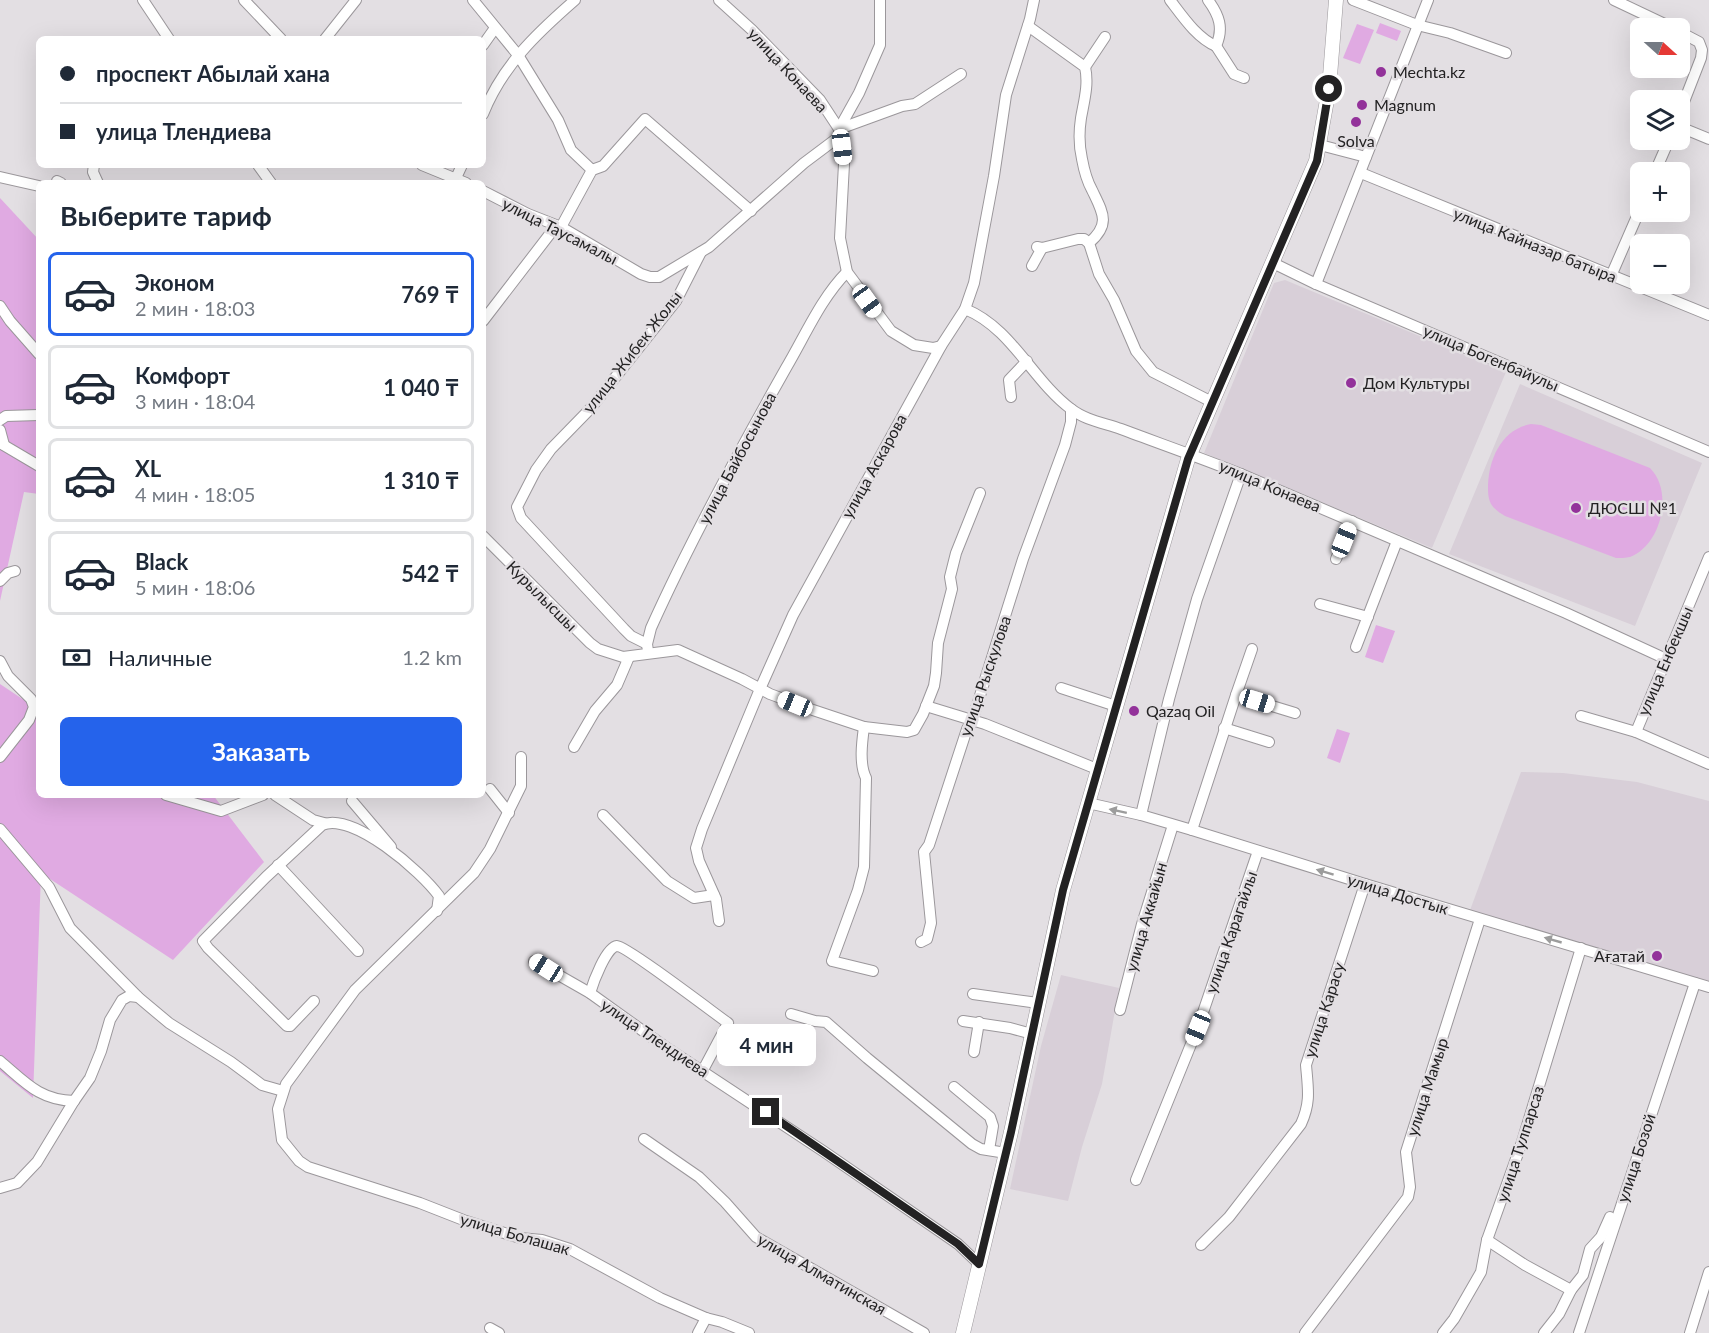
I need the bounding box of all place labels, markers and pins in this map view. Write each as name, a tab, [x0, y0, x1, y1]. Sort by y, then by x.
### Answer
place label: Mechta.kz	[1393, 62, 1465, 81]
marker: Mechta.kz	[1374, 65, 1388, 79]
place label: Magnum	[1374, 95, 1436, 114]
marker: Magnum	[1355, 98, 1369, 112]
marker: Solva	[1349, 115, 1363, 129]
place label: Solva	[1337, 131, 1375, 150]
place label: Дом Культуры	[1363, 373, 1470, 392]
marker: Дом Культуры	[1344, 376, 1358, 390]
place label: ДЮСШ №1	[1588, 498, 1677, 517]
marker: ДЮСШ №1	[1569, 501, 1583, 515]
place label: Qazaq Oil	[1146, 701, 1215, 720]
marker: Qazaq Oil	[1127, 704, 1141, 718]
place label: Ағатай	[1594, 946, 1645, 965]
marker: Ағатай	[1650, 949, 1664, 963]

